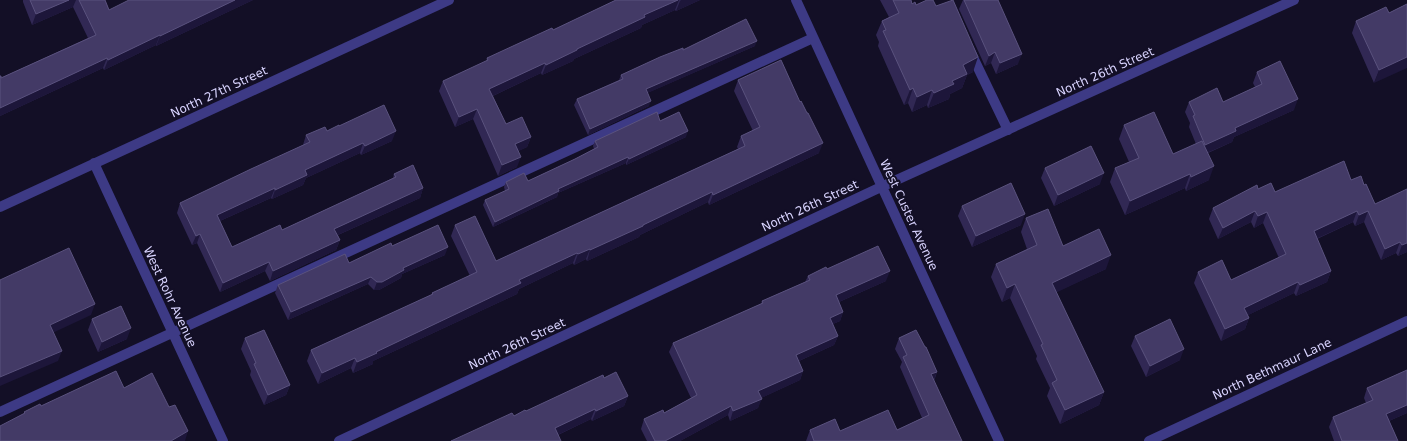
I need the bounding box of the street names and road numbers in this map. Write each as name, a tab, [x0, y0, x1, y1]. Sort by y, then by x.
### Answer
street label: North 26th Street	[1054, 44, 1156, 100]
street label: North 27th Street	[168, 63, 270, 121]
street label: West Custer Avenue	[877, 157, 941, 273]
street label: North 26th Street	[759, 177, 861, 235]
street label: West Rohr Avenue	[141, 244, 199, 350]
street label: North 26th Street	[466, 315, 568, 373]
street label: North Bethmaur Lane	[1210, 335, 1334, 403]

